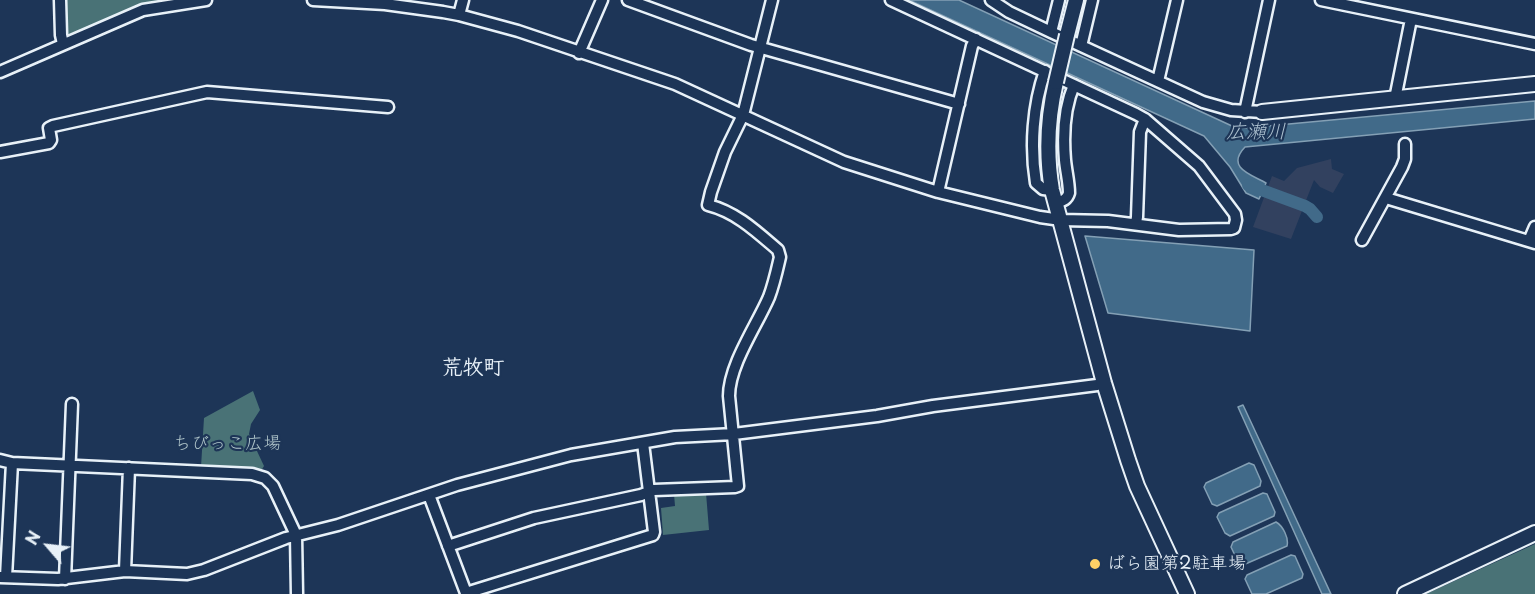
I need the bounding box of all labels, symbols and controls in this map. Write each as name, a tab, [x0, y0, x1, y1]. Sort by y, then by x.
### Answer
water label: 広瀬川	[1226, 120, 1286, 144]
district label: 荒牧町	[442, 355, 504, 381]
park label: ちびっこ広場	[173, 433, 281, 455]
north arrow	[18, 516, 78, 576]
text: N	[19, 526, 46, 549]
place label: ばら園第2駐車場	[1107, 553, 1246, 575]
marker: ばら園第2駐車場	[1088, 557, 1102, 571]

